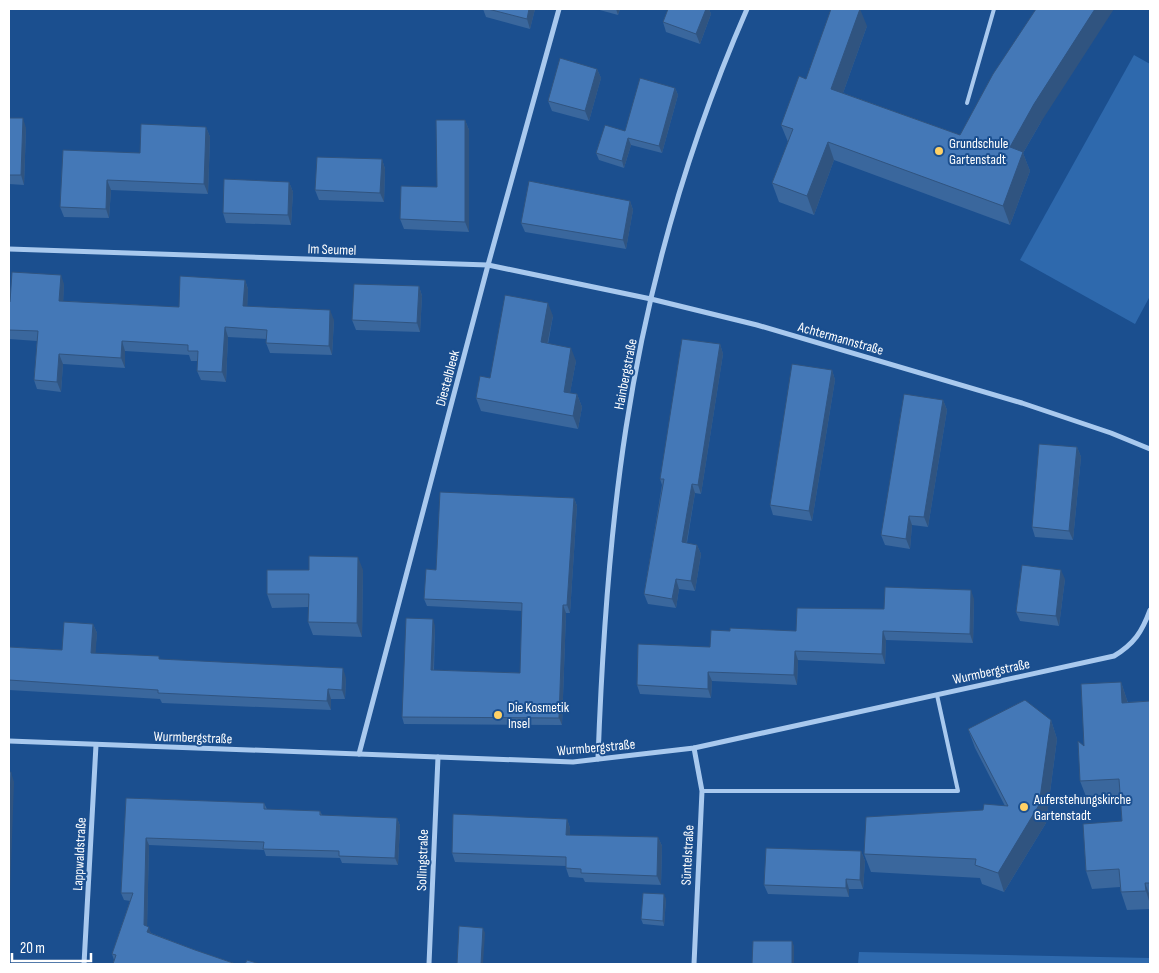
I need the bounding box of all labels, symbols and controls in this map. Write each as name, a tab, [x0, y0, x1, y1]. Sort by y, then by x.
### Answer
place label: Grundschule Gartenstadt	[949, 135, 1008, 168]
marker: Grundschule Gartenstadt	[933, 145, 945, 157]
street label: Im Seumel	[307, 240, 357, 259]
street label: Achtermannstraße	[795, 318, 886, 359]
street label: Hainbergstraße	[610, 337, 641, 411]
street label: Diestelbleek	[432, 348, 463, 408]
street label: Wurmbergstraße	[951, 655, 1031, 688]
place label: Die Kosmetik Insel	[508, 699, 570, 732]
marker: Die Kosmetik Insel	[492, 709, 504, 721]
street label: Wurmbergstraße	[153, 728, 232, 747]
street label: Wurmbergstraße	[556, 736, 636, 759]
place label: Auferstehungskirche Gartenstadt	[1033, 791, 1131, 824]
marker: Auferstehungskirche Gartenstadt	[1018, 801, 1030, 813]
street label: Lappwaldstraße	[69, 817, 90, 891]
street label: Süntelstraße	[677, 824, 698, 886]
street label: Sollingstraße	[413, 829, 432, 891]
scale bar	[12, 930, 91, 962]
text: 20 m	[20, 939, 45, 958]

